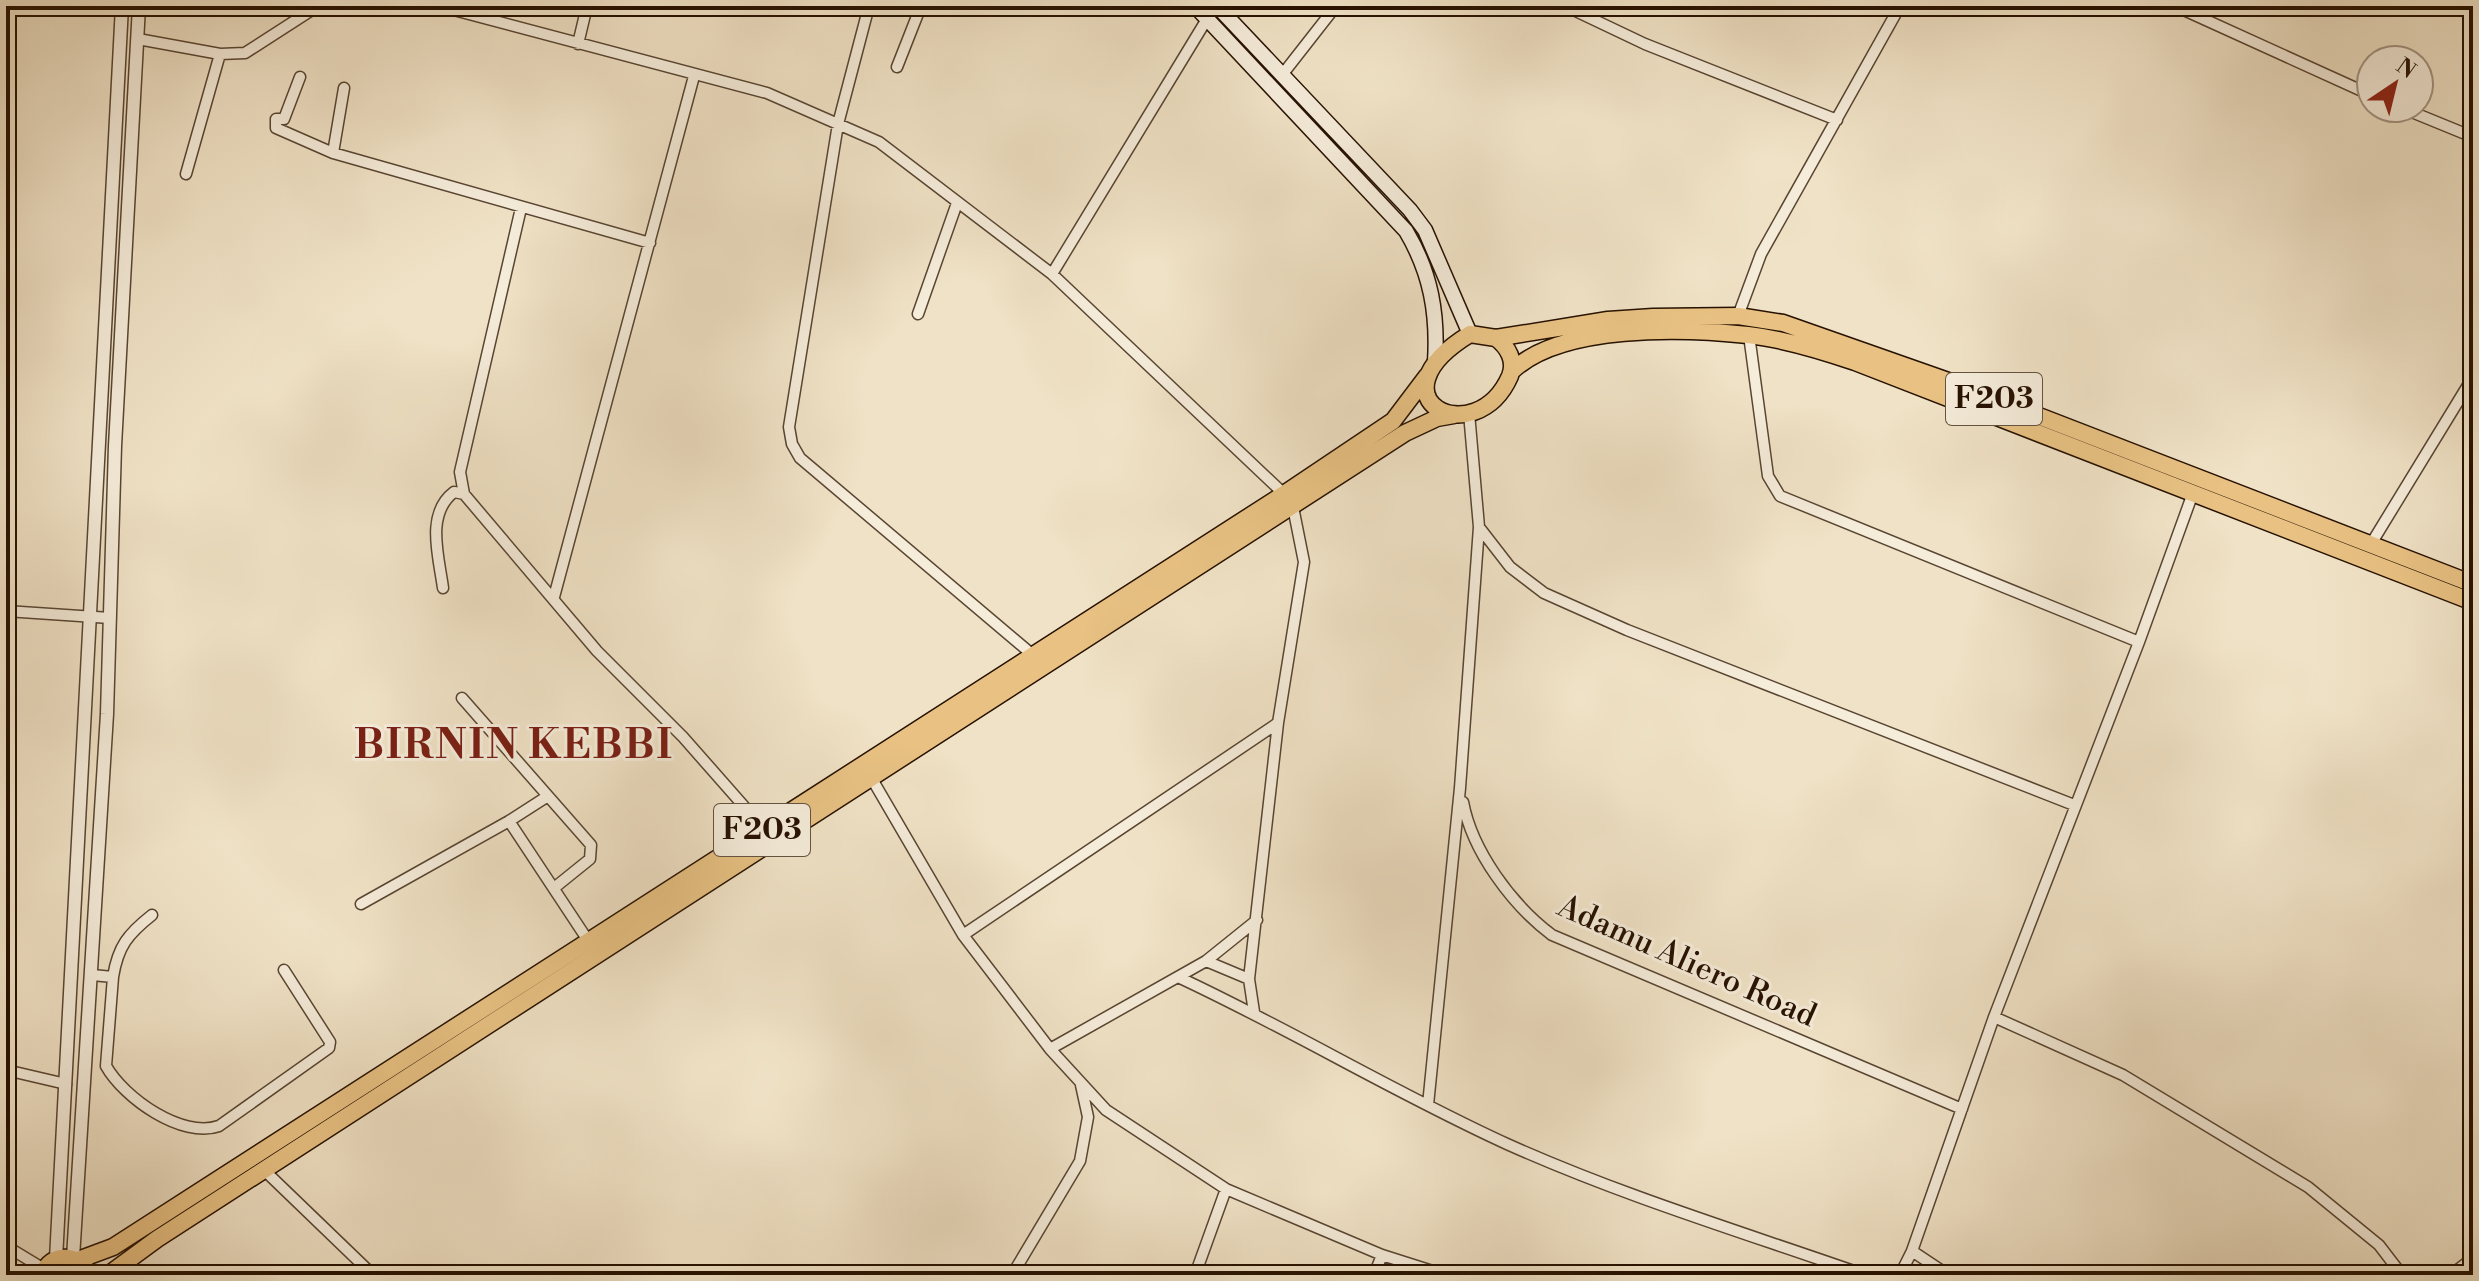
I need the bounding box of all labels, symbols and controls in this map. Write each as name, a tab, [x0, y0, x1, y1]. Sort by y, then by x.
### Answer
north arrow	[2355, 44, 2435, 124]
text: N	[2391, 53, 2421, 85]
road number: F203	[1946, 373, 2042, 425]
district label: BIRNIN KEBBI	[354, 721, 674, 771]
road number: F203	[714, 804, 810, 856]
street label: Adamu Aliero Road	[1550, 886, 1823, 1036]

